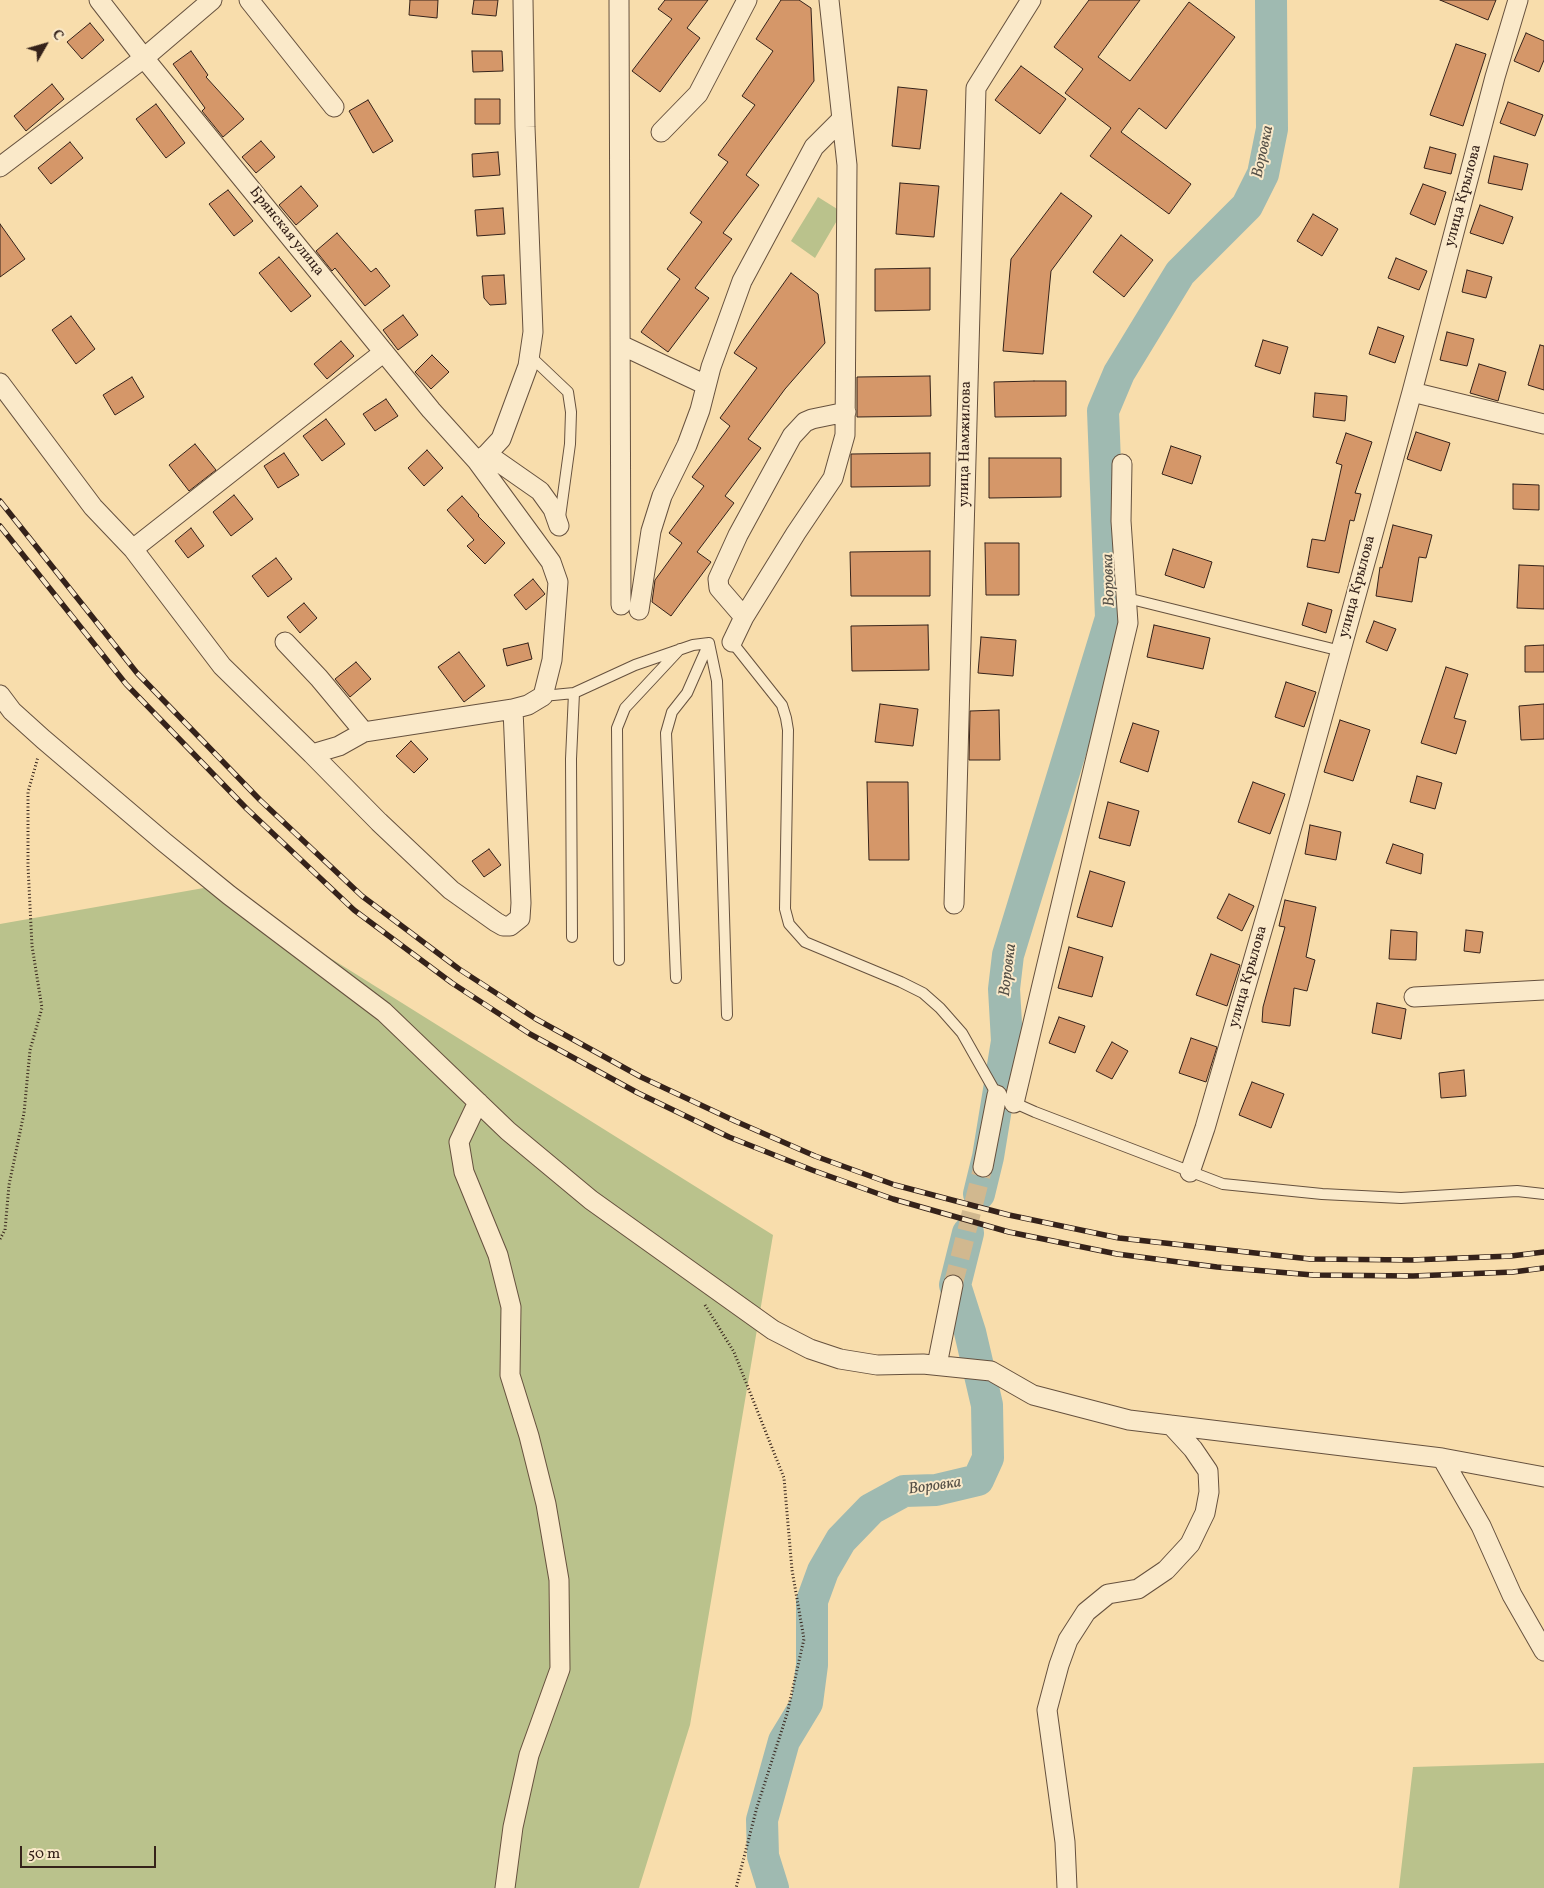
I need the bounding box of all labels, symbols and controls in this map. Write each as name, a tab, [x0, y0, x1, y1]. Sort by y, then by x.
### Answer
north arrow	[20, 20, 70, 70]
text: С	[47, 26, 67, 45]
water label: Воровка	[1249, 124, 1279, 180]
street label: улица Крылова	[1442, 143, 1486, 249]
street label: Брянская улица	[245, 184, 327, 280]
street label: улица Намжилова	[956, 381, 976, 507]
street label: улица Крылова	[1336, 534, 1380, 640]
water label: Воровка	[1099, 553, 1121, 607]
street label: улица Крылова	[1226, 924, 1272, 1030]
water label: Воровка	[996, 942, 1022, 998]
water label: Воровка	[907, 1474, 963, 1500]
scale bar	[22, 1836, 159, 1868]
text: 50 m	[28, 1844, 60, 1865]

